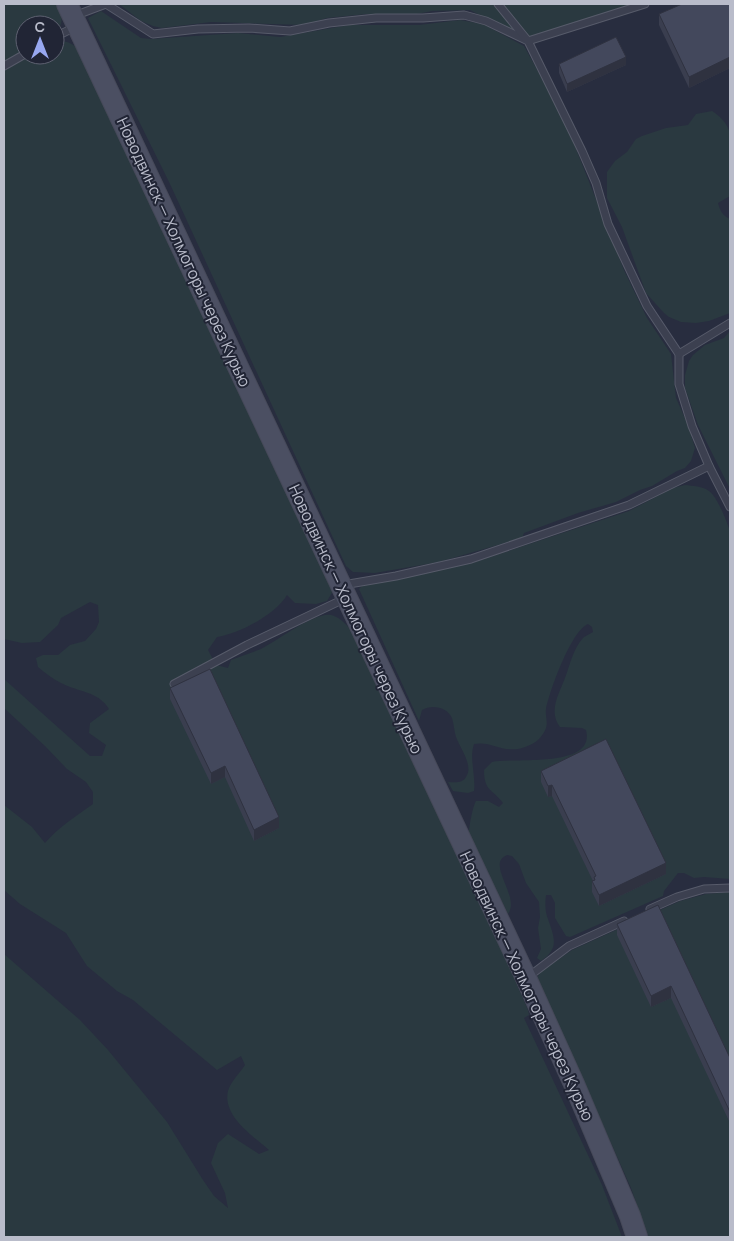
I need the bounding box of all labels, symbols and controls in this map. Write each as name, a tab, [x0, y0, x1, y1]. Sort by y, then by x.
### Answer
north arrow	[15, 15, 65, 65]
text: С	[35, 17, 45, 36]
street label: Новодвинск — Холмогоры через Курью	[112, 114, 256, 391]
street label: Новодвинск — Холмогоры через Курью	[284, 481, 428, 758]
street label: Новодвинск — Холмогоры через Курью	[455, 848, 599, 1125]

